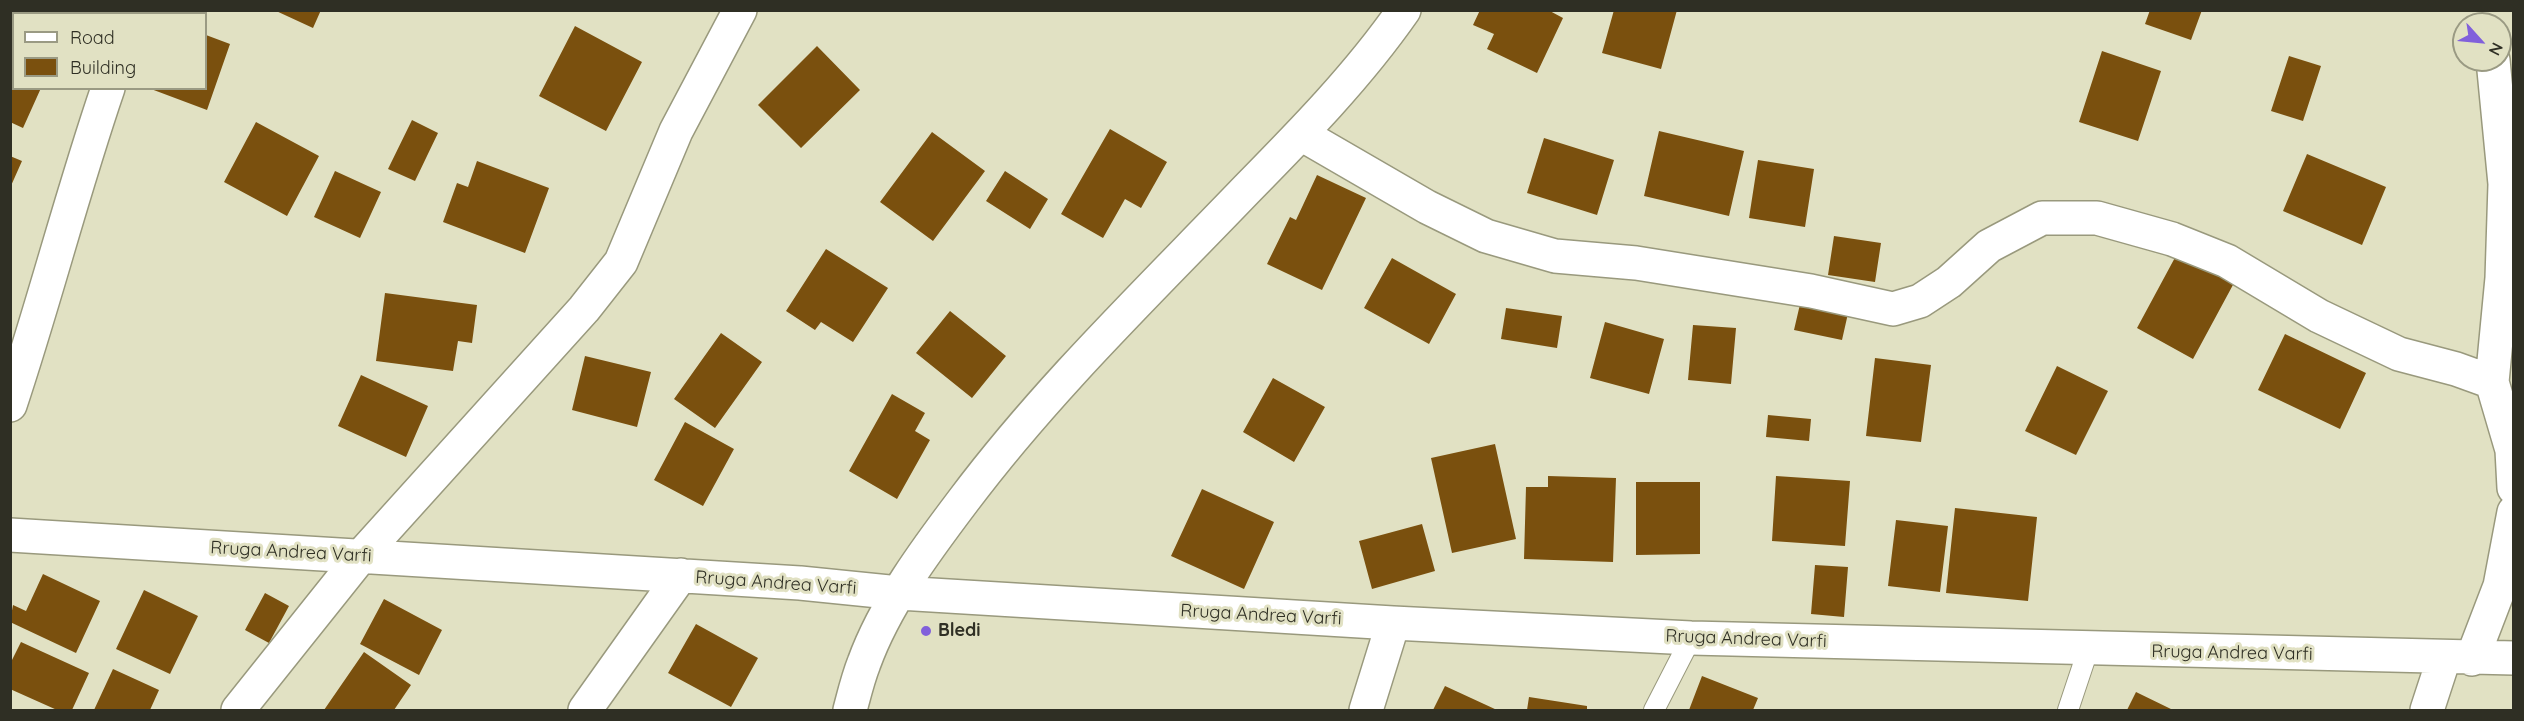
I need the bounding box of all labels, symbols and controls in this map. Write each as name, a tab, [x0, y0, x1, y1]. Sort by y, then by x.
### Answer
legend	[12, 12, 207, 90]
north arrow	[2452, 12, 2512, 72]
text: Road	[70, 26, 115, 49]
text: N	[2485, 39, 2508, 59]
text: Building	[70, 56, 136, 79]
street label: Rruga Andrea Varfi	[210, 537, 372, 567]
street label: Rruga Andrea Varfi	[695, 567, 857, 599]
street label: Rruga Andrea Varfi	[1180, 600, 1342, 630]
place label: Bledi	[938, 620, 981, 642]
marker: Bledi	[919, 624, 933, 638]
street label: Rruga Andrea Varfi	[1665, 625, 1827, 653]
street label: Rruga Andrea Varfi	[2151, 641, 2313, 665]

